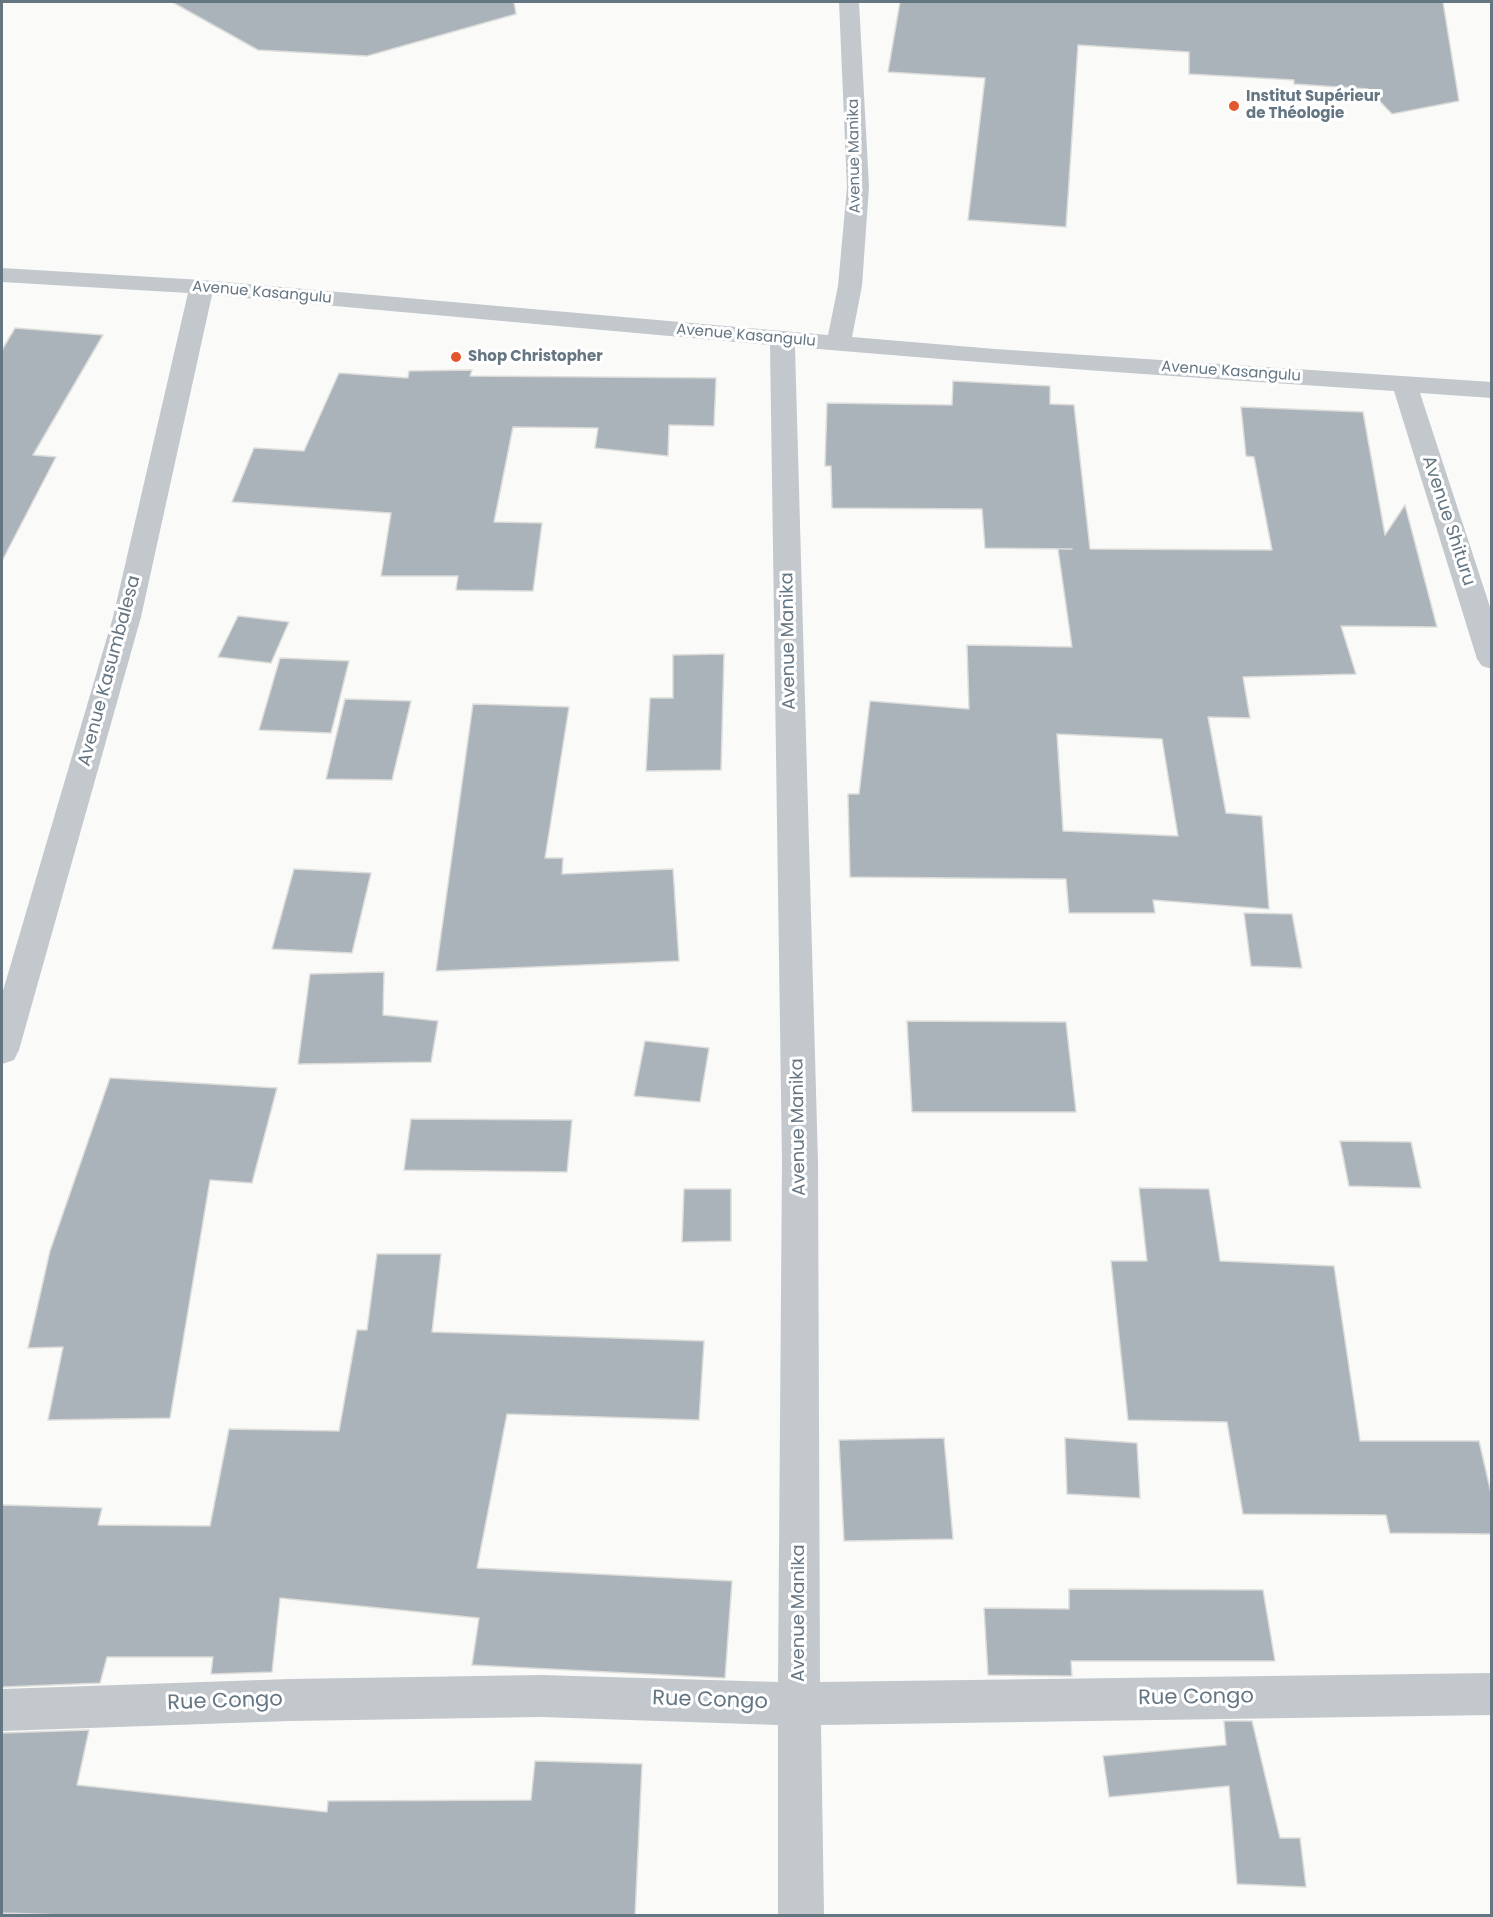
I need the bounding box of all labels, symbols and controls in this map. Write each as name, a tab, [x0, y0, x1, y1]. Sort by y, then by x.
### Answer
place label: Institut Supérieur de Théologie	[1246, 88, 1380, 123]
street label: Avenue Manika	[845, 99, 865, 213]
marker: Institut Supérieur de Théologie	[1227, 99, 1241, 113]
street label: Avenue Kasangulu	[191, 278, 333, 308]
street label: Avenue Kasangulu	[675, 321, 817, 351]
place label: Shop Christopher	[468, 348, 603, 366]
marker: Shop Christopher	[449, 350, 463, 364]
street label: Avenue Kasangulu	[1161, 358, 1301, 386]
street label: Avenue Shituru	[1417, 453, 1479, 589]
street label: Avenue Manika	[777, 572, 801, 710]
street label: Avenue Kasumbalesa	[74, 573, 146, 769]
street label: Avenue Manika	[787, 1058, 811, 1196]
street label: Avenue Manika	[788, 1544, 810, 1682]
street label: Rue Congo	[1138, 1684, 1254, 1712]
street label: Rue Congo	[652, 1686, 768, 1716]
street label: Rue Congo	[167, 1687, 283, 1717]

